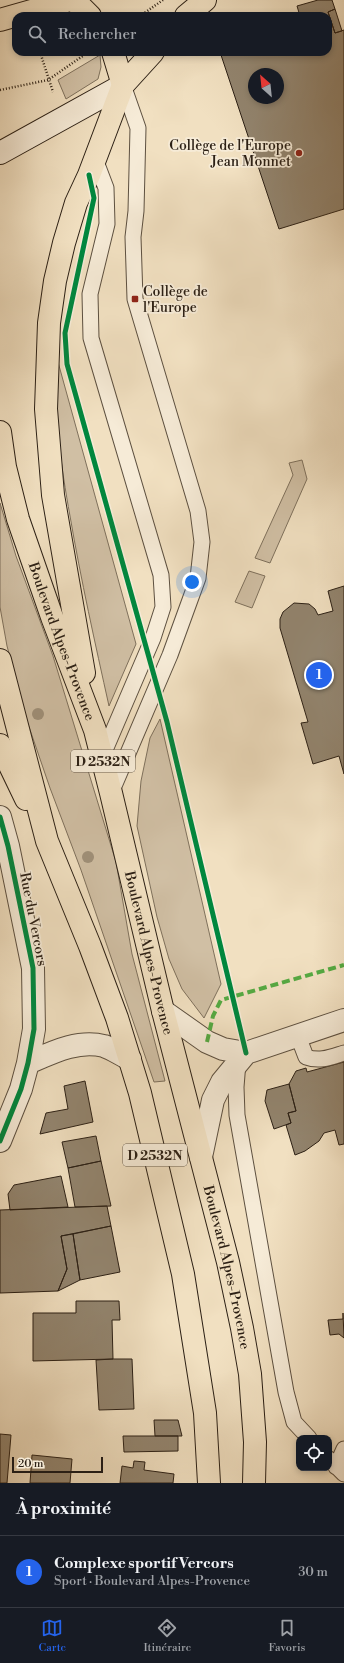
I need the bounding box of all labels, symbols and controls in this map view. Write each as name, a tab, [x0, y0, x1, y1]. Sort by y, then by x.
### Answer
search box	[12, 12, 332, 56]
icon: search	[26, 23, 48, 45]
text: Rechercher	[58, 25, 137, 44]
north arrow	[248, 68, 284, 104]
place label: Collège de l'Europe Jean Monnet	[169, 137, 291, 171]
marker: Collège de l'Europe Jean Monnet	[294, 148, 304, 158]
place label: Collège de l'Europe	[143, 283, 208, 317]
marker: Collège de l'Europe	[130, 294, 140, 304]
street label: Boulevard Alpes-Provence	[23, 559, 99, 724]
your location	[182, 572, 202, 592]
pin: 1	[306, 660, 332, 690]
road number: D 2532N	[71, 750, 135, 772]
street label: Boulevard Alpes-Provence	[120, 869, 177, 1037]
street label: Rue du Vercors	[15, 871, 51, 968]
road number: D 2532N	[123, 1144, 187, 1166]
street label: Boulevard Alpes-Provence	[198, 1183, 254, 1351]
map controls	[296, 1435, 332, 1471]
button: locate	[296, 1435, 332, 1471]
scale bar	[12, 1455, 103, 1474]
text: 20 m	[18, 1457, 43, 1471]
text: À proximité	[16, 1498, 111, 1520]
text: Complexe sportif Vercors	[54, 1554, 234, 1573]
text: 1	[26, 1564, 32, 1580]
text: 30 m	[298, 1564, 328, 1580]
text: Sport · Boulevard Alpes-Provence	[54, 1573, 250, 1589]
tab: Carte	[39, 1617, 66, 1655]
tab: Itinéraire	[143, 1617, 191, 1655]
tab: Favoris	[269, 1617, 305, 1655]

